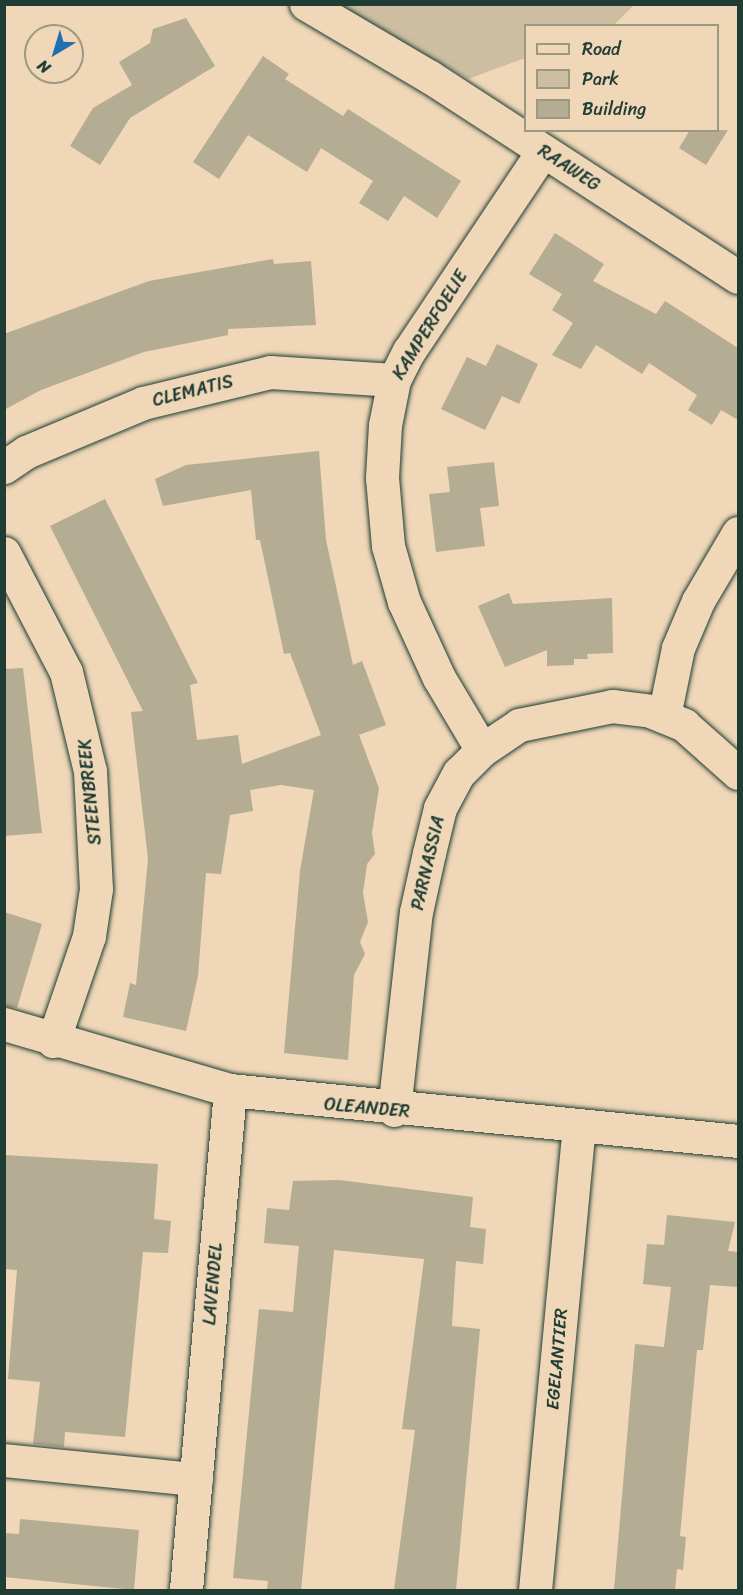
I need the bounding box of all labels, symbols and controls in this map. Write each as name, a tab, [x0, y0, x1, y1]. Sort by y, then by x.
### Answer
north arrow	[24, 24, 84, 84]
legend	[524, 24, 719, 132]
text: Road	[582, 33, 621, 65]
text: N	[31, 52, 57, 82]
text: Park	[582, 63, 619, 95]
text: Building	[582, 93, 646, 125]
street label: RAAWEG	[534, 140, 604, 196]
street label: KAMPERFOELIE	[388, 266, 472, 384]
street label: CLEMATIS	[150, 371, 236, 411]
street label: STEENBREEK	[74, 738, 106, 846]
street label: PARNASSIA	[407, 814, 449, 912]
street label: OLEANDER	[323, 1093, 411, 1123]
street label: LAVENDEL	[199, 1242, 227, 1326]
street label: EGELANTIER	[542, 1307, 572, 1411]

